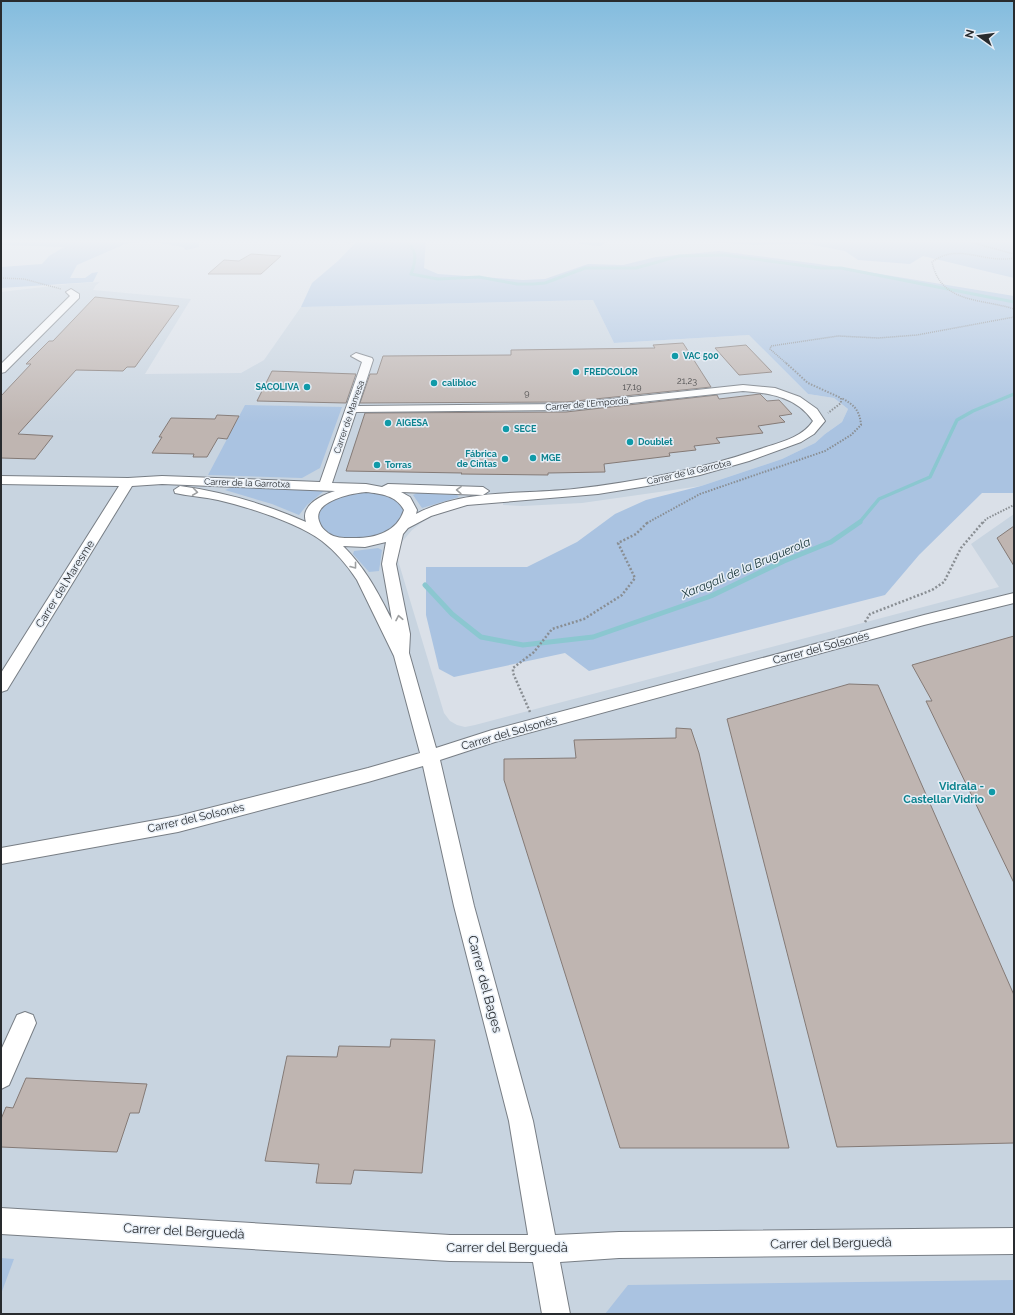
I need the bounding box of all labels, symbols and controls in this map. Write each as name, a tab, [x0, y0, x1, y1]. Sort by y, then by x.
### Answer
north arrow	[959, 16, 999, 56]
text: N	[962, 28, 977, 39]
marker: VAC 500	[670, 351, 680, 361]
place label: VAC 500	[683, 351, 719, 361]
marker: FREDCOLOR	[571, 367, 581, 377]
place label: FREDCOLOR	[584, 367, 638, 377]
house number: 21,23	[677, 376, 697, 386]
marker: calibloc	[429, 378, 439, 388]
place label: calibloc	[442, 378, 476, 388]
street label: Carrer de Manresa	[332, 379, 366, 455]
place label: SACOLIVA	[255, 382, 300, 392]
marker: SACOLIVA	[302, 382, 312, 392]
house number: 17,19	[622, 382, 642, 392]
house number: 9	[524, 388, 530, 398]
street label: Carrer de l'Empordà	[545, 395, 629, 413]
marker: AIGESA	[383, 418, 393, 428]
place label: AIGESA	[396, 418, 429, 428]
marker: SECE	[501, 424, 511, 434]
place label: SECE	[514, 424, 537, 434]
marker: Doublet	[625, 437, 635, 447]
place label: Doublet	[638, 437, 673, 447]
place label: Fábrica de Cintas	[457, 449, 498, 469]
marker: MGE	[528, 453, 538, 463]
place label: MGE	[541, 453, 561, 463]
marker: Fábrica de Cintas	[500, 454, 510, 464]
street label: Carrer de la Garrotxa	[646, 457, 732, 487]
marker: Torras	[372, 460, 382, 470]
place label: Torras	[385, 460, 412, 470]
street label: Carrer de la Garrotxa	[204, 477, 290, 489]
one-way arrow	[456, 486, 462, 494]
one-way arrow	[192, 487, 198, 496]
water label: Xaragall de la Bruguerola	[679, 535, 812, 602]
street label: Carrer del Maresme	[33, 538, 97, 630]
one-way arrow	[349, 561, 356, 568]
one-way arrow	[396, 615, 404, 621]
street label: Carrer del Solsonès	[772, 629, 870, 667]
street label: Carrer del Solsonès	[460, 713, 558, 753]
place label: Vidrala - Castellar Vidrio	[903, 780, 984, 806]
marker: Vidrala - Castellar Vidrio	[987, 787, 997, 797]
street label: Carrer del Solsonès	[146, 801, 246, 835]
street label: Carrer del Bages	[465, 934, 505, 1034]
street label: Carrer del Berguedà	[123, 1220, 245, 1242]
street label: Carrer del Berguedà	[770, 1234, 892, 1252]
street label: Carrer del Berguedà	[446, 1240, 568, 1255]

